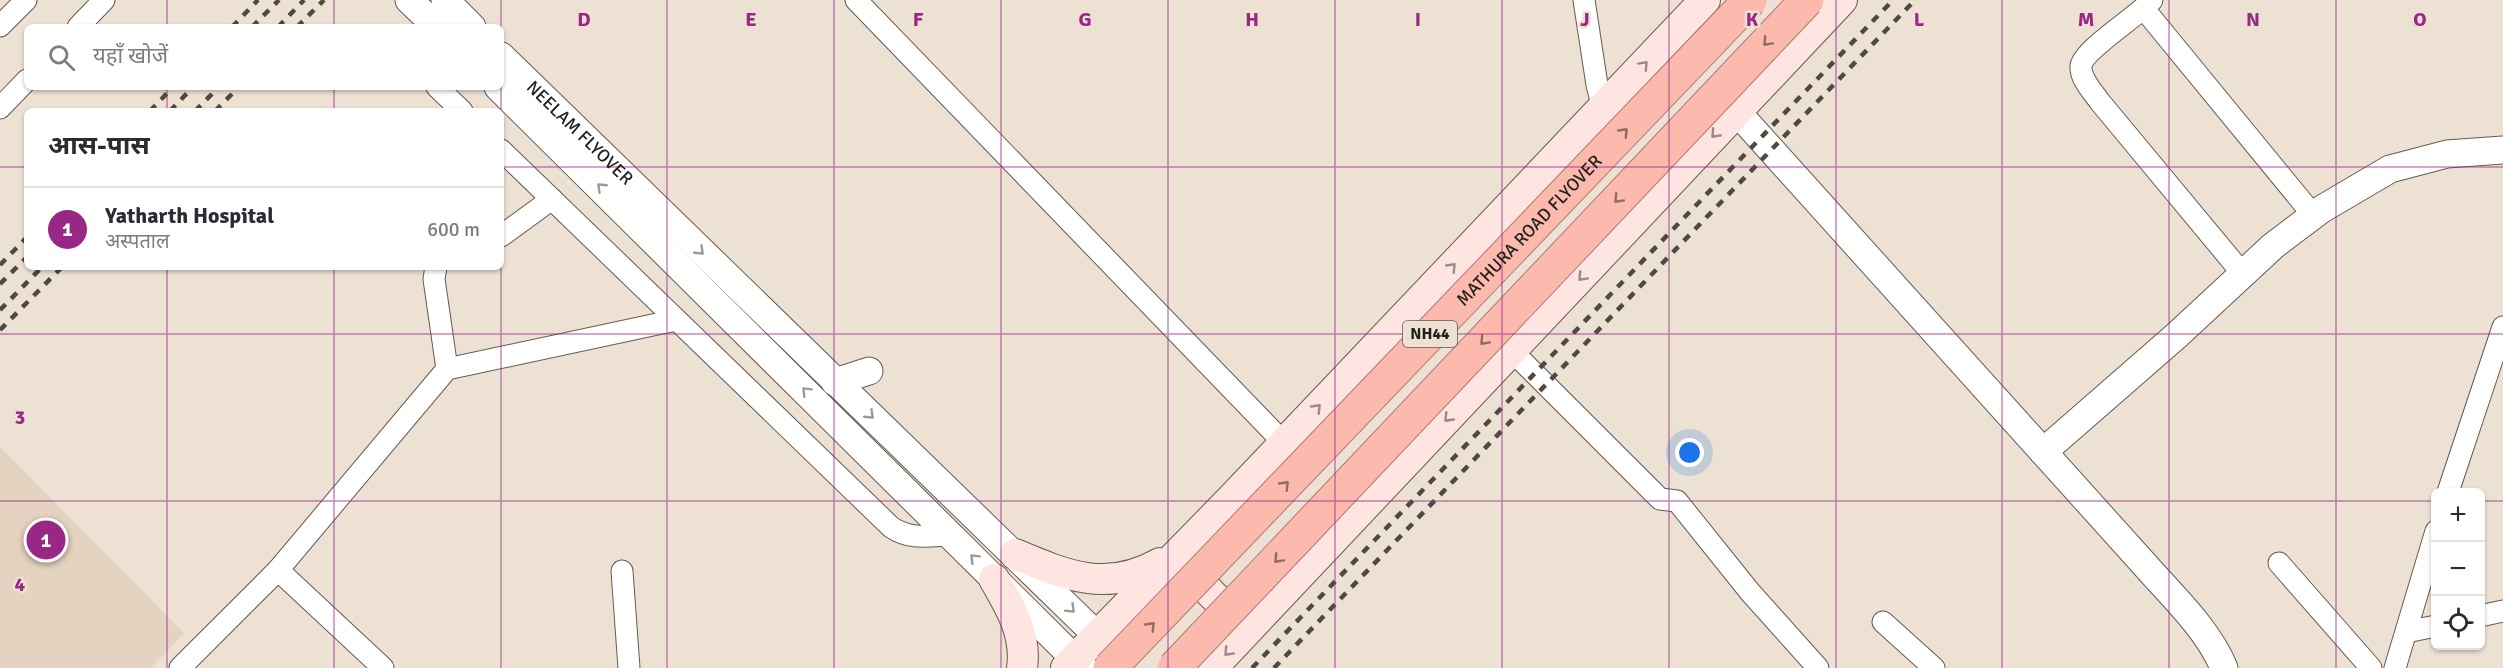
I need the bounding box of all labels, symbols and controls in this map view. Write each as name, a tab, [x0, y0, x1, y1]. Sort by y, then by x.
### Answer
text: D	[577, 7, 591, 32]
text: E	[745, 7, 757, 32]
text: F	[913, 7, 924, 32]
text: G	[1078, 7, 1092, 32]
text: H	[1245, 7, 1259, 32]
text: I	[1415, 7, 1421, 32]
text: J	[1580, 7, 1590, 32]
text: K	[1746, 7, 1759, 32]
text: L	[1914, 7, 1925, 32]
text: M	[2078, 7, 2094, 32]
text: N	[2246, 7, 2260, 32]
text: O	[2413, 7, 2427, 32]
search box	[24, 24, 504, 90]
one-way arrow	[1763, 35, 1774, 46]
icon: search	[45, 41, 78, 74]
text: यहाँ खोजें	[93, 42, 168, 69]
one-way arrow	[1637, 61, 1648, 72]
street label: NEELAM FLYOVER	[522, 76, 638, 190]
one-way arrow	[1712, 127, 1723, 138]
one-way arrow	[1616, 128, 1627, 139]
text: आस-पास	[48, 130, 150, 162]
street label: MATHURA ROAD FLYOVER	[1452, 150, 1607, 311]
one-way arrow	[597, 183, 607, 194]
one-way arrow	[1614, 193, 1625, 203]
text: Yatharth Hospital	[105, 202, 274, 229]
text: 1	[62, 217, 73, 242]
text: 600 m	[427, 217, 480, 242]
text: अस्पताल	[105, 229, 170, 254]
one-way arrow	[693, 244, 703, 255]
one-way arrow	[1444, 264, 1455, 275]
one-way arrow	[1578, 270, 1589, 280]
road number: NH44	[1403, 321, 1457, 347]
one-way arrow	[1480, 334, 1491, 344]
one-way arrow	[802, 387, 813, 397]
text: 3	[15, 405, 25, 430]
one-way arrow	[1310, 405, 1321, 415]
one-way arrow	[863, 408, 874, 419]
one-way arrow	[1444, 412, 1455, 422]
your location	[1675, 438, 1704, 467]
one-way arrow	[1278, 481, 1289, 492]
map controls	[2431, 488, 2485, 650]
button: +	[2431, 488, 2485, 542]
pin: 1	[26, 518, 66, 562]
button: −	[2431, 542, 2485, 596]
one-way arrow	[1274, 551, 1285, 562]
one-way arrow	[970, 555, 981, 566]
text: 4	[15, 572, 26, 597]
button: locate	[2431, 596, 2485, 650]
one-way arrow	[1065, 602, 1075, 613]
one-way arrow	[1143, 622, 1154, 633]
one-way arrow	[1224, 644, 1235, 655]

